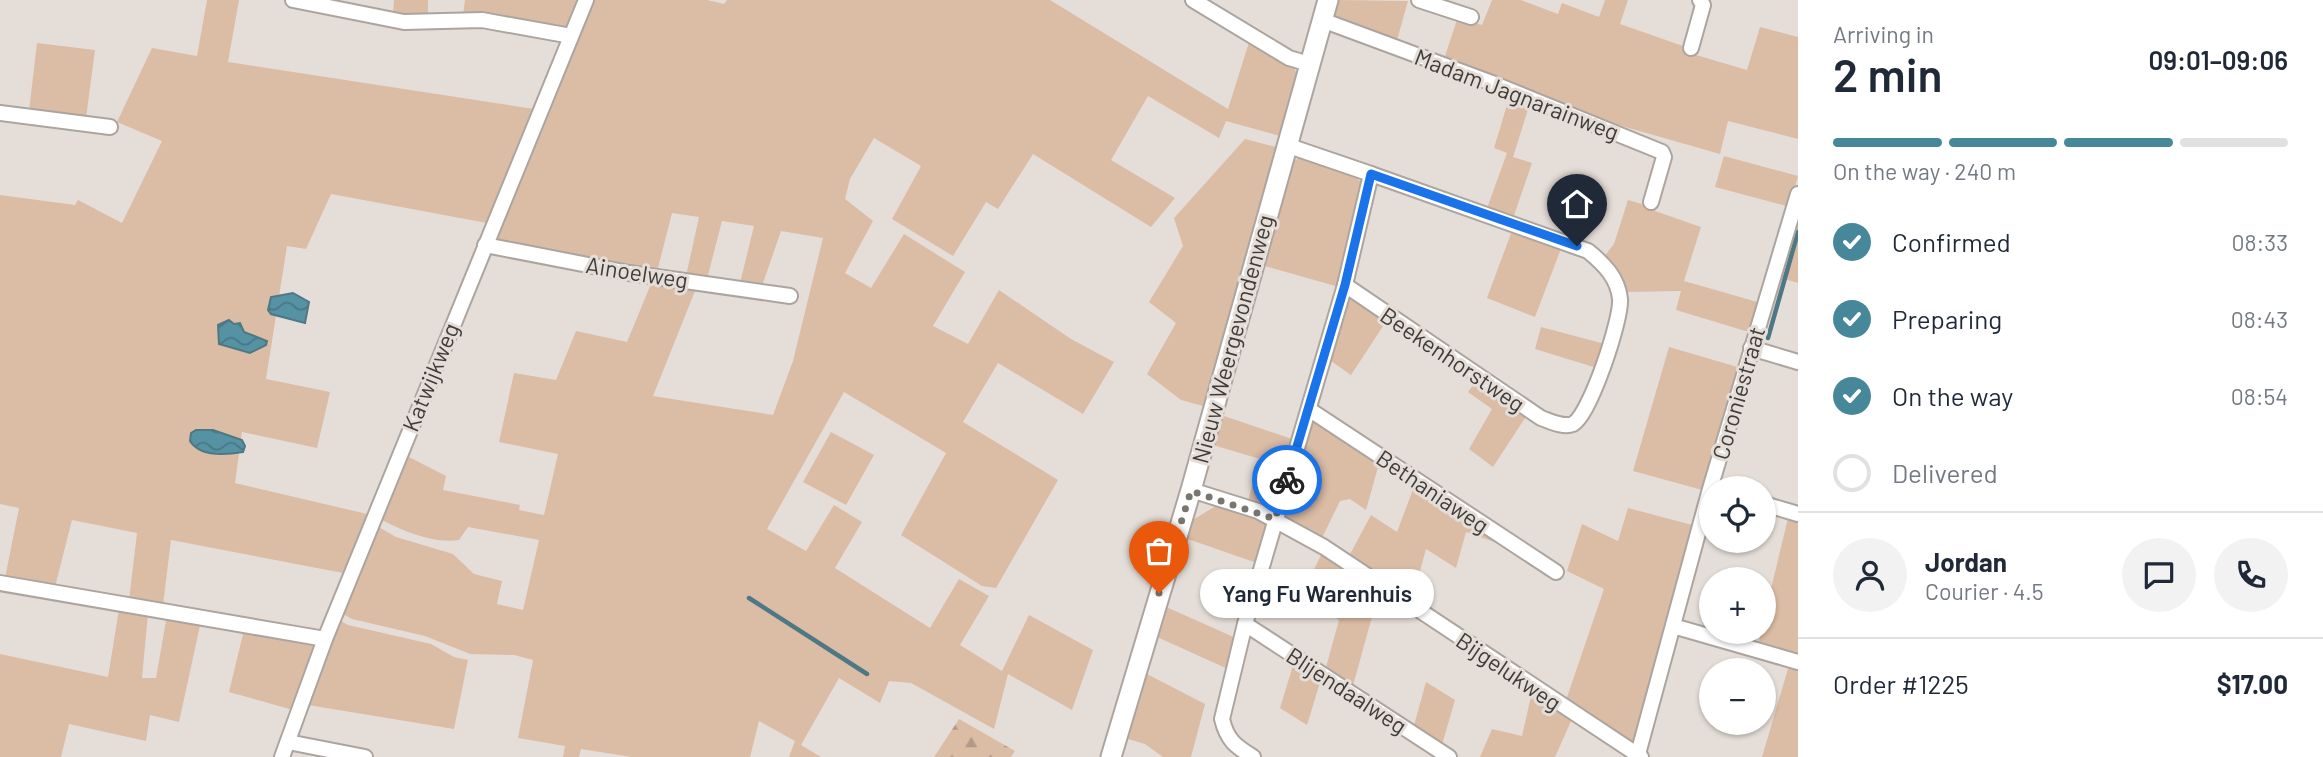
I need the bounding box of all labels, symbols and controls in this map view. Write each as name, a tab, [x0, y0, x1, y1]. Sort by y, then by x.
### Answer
text: Arriving in	[1833, 20, 1934, 48]
street label: Madam Jagnarainweg	[1411, 42, 1623, 146]
text: 09:01–09:06	[2148, 44, 2288, 75]
text: 2 min	[1833, 46, 1942, 101]
text: On the way · 240 m	[1833, 157, 2016, 185]
pin	[1547, 174, 1607, 246]
icon: home	[1558, 185, 1596, 223]
street label: Nieuw Weergevondenweg	[1185, 212, 1279, 466]
icon: check	[1833, 223, 1871, 261]
text: Confirmed	[1892, 226, 2011, 257]
text: 08:33	[2232, 228, 2288, 256]
street label: Ainoelweg	[584, 250, 690, 294]
street label: Beekenhorstweg	[1376, 300, 1530, 418]
icon: check	[1833, 300, 1871, 338]
text: Preparing	[1892, 303, 2002, 334]
text: 08:43	[2231, 305, 2288, 333]
street label: Katwijkweg	[396, 319, 464, 435]
street label: Coroniestraat	[1706, 323, 1770, 463]
icon: check	[1833, 377, 1871, 415]
text: On the way	[1892, 380, 2013, 411]
text: 08:54	[2231, 382, 2288, 410]
street label: Bethaniaweg	[1371, 443, 1495, 539]
courier	[1252, 445, 1322, 515]
text: Delivered	[1892, 457, 1998, 488]
icon: bike	[1268, 461, 1306, 499]
map controls	[1699, 476, 1776, 735]
button: locate	[1699, 476, 1776, 553]
pin	[1129, 521, 1189, 593]
icon: bag	[1140, 532, 1178, 570]
button: person	[1833, 538, 1907, 612]
button: chat	[2122, 538, 2196, 612]
button: phone	[2214, 538, 2288, 612]
text: Jordan	[1925, 546, 2007, 577]
button: +	[1699, 567, 1776, 644]
callout: Yang Fu Warenhuis	[1201, 568, 1436, 618]
text: Courier · 4.5	[1925, 577, 2044, 605]
text: Yang Fu Warenhuis	[1222, 579, 1412, 607]
street label: Bijgelukweg	[1451, 626, 1567, 716]
street label: Blijendaalweg	[1282, 641, 1412, 739]
button: −	[1699, 658, 1776, 735]
text: Order #1225	[1833, 668, 1969, 699]
text: $17.00	[2217, 668, 2288, 699]

